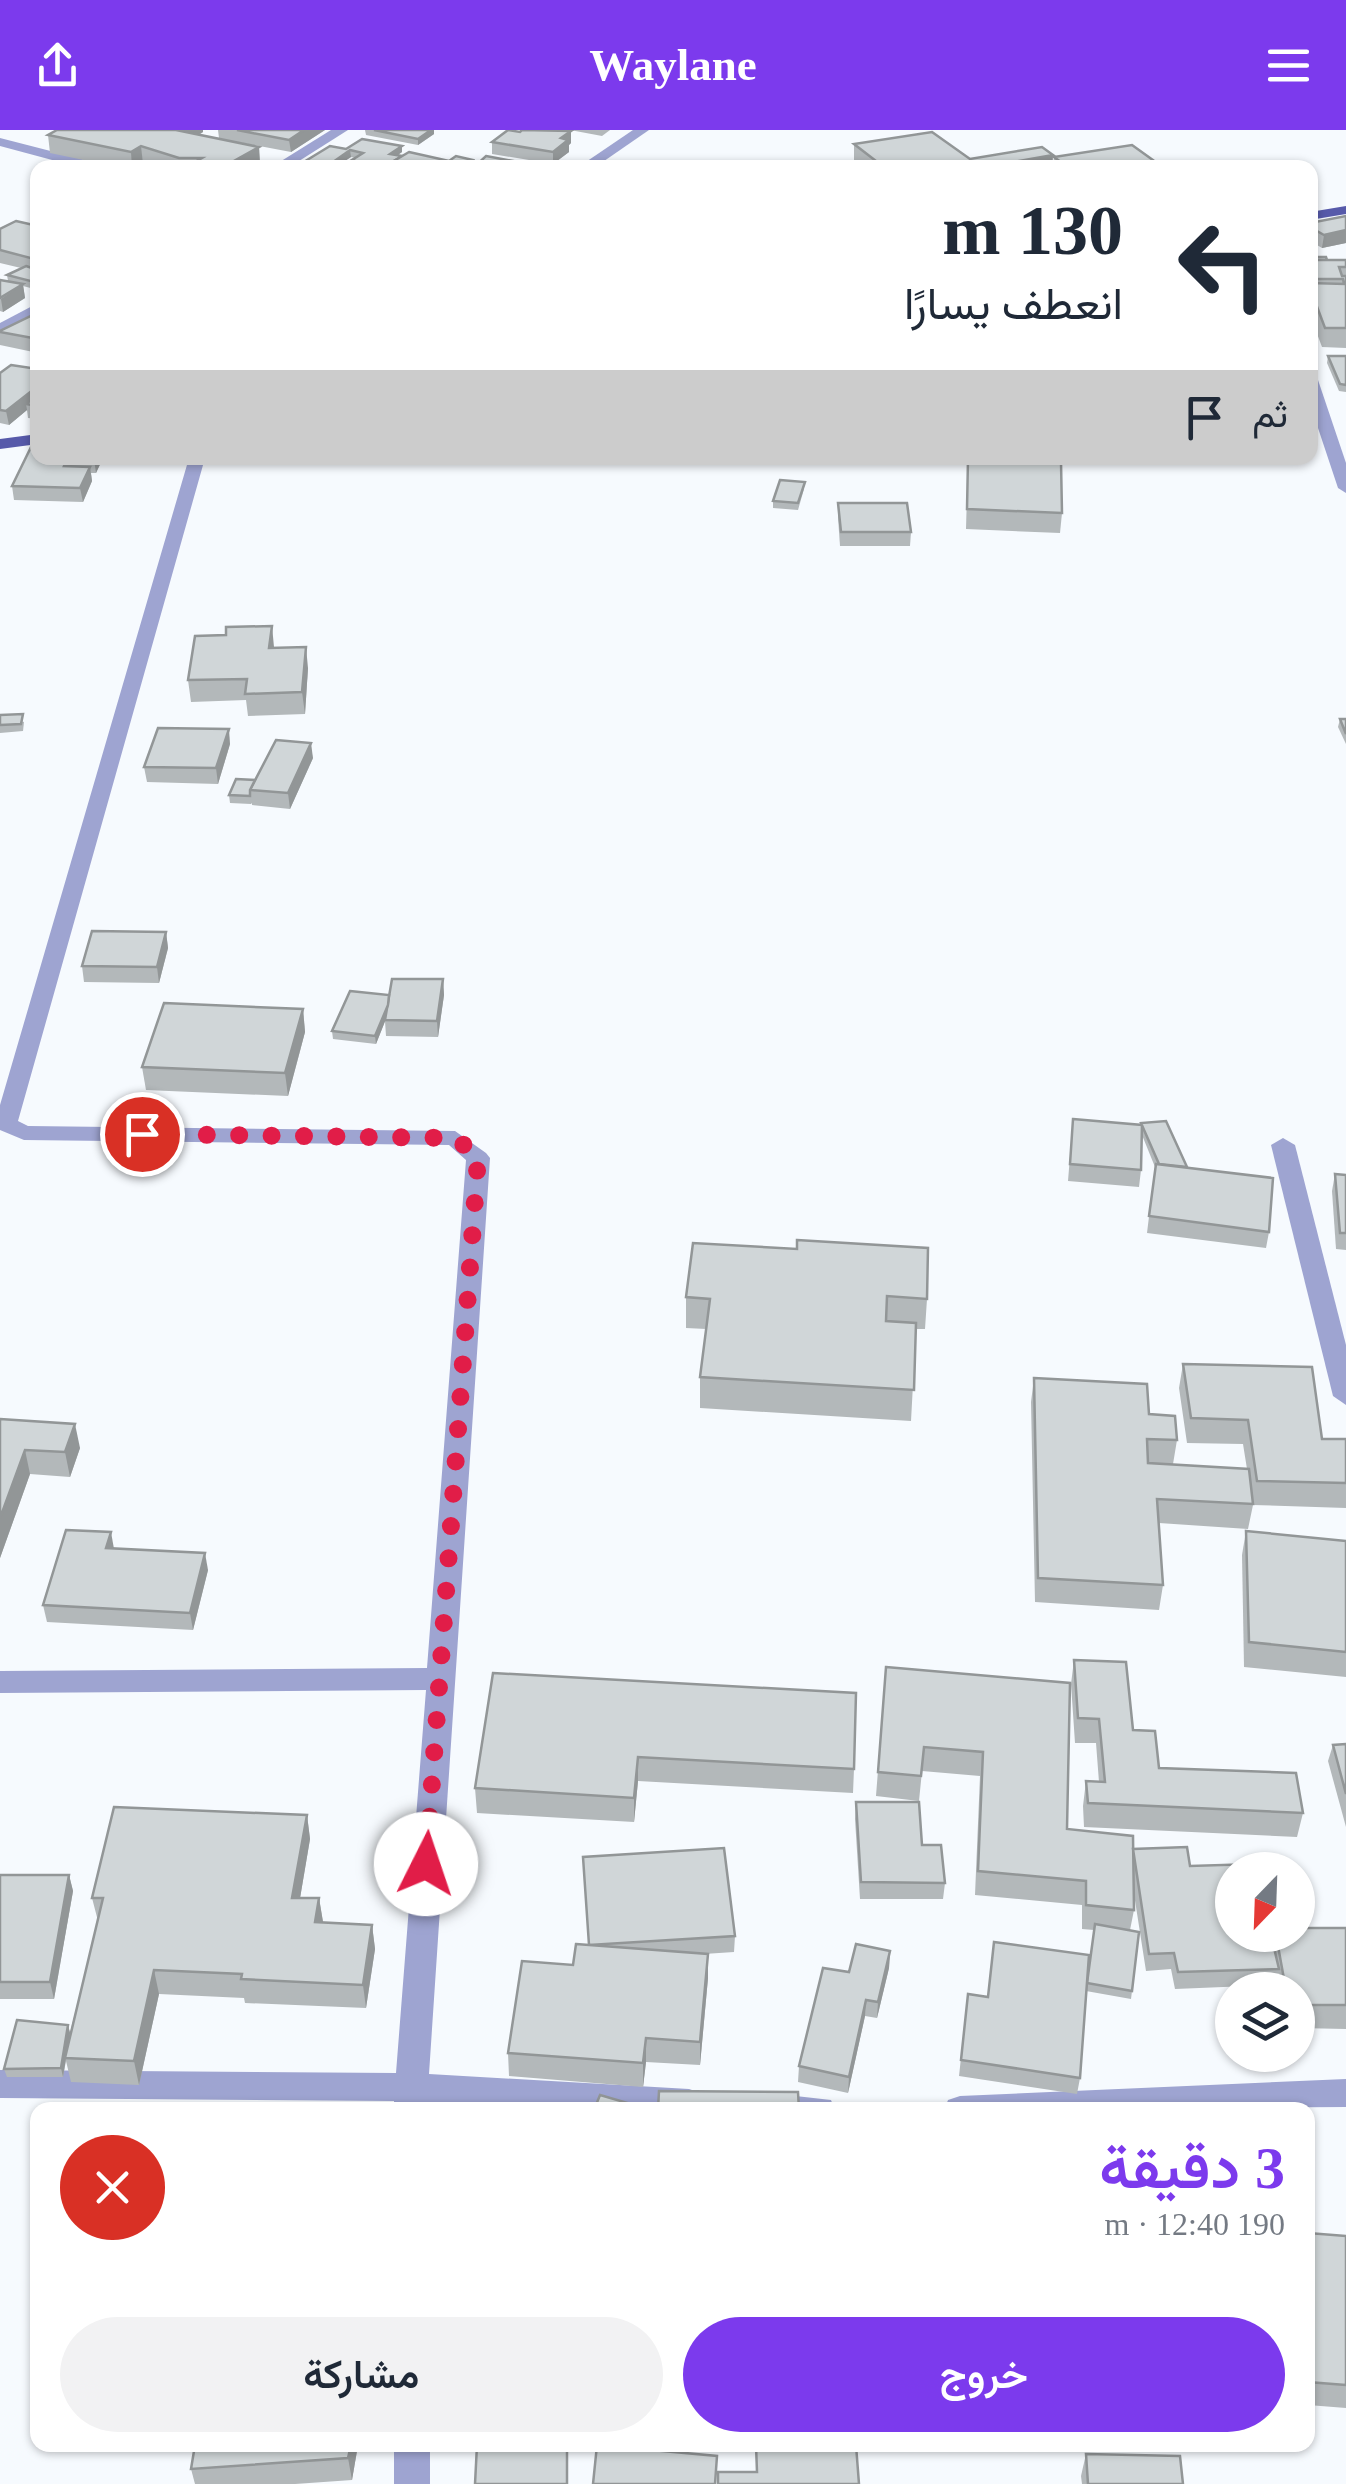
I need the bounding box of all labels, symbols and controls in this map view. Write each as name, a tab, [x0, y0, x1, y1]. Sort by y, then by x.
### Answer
icon: share	[30, 38, 85, 93]
icon: menu	[1261, 38, 1316, 93]
text: Waylane	[589, 40, 757, 90]
text: 130 m	[942, 192, 1123, 269]
icon: left	[1158, 200, 1288, 330]
text: انعطف يسارًا	[904, 279, 1123, 329]
icon: arrive	[1177, 390, 1232, 445]
text: ثم	[1252, 393, 1288, 435]
pin	[100, 1092, 185, 1177]
icon: arrive	[115, 1107, 170, 1162]
position arrow	[374, 1812, 478, 1916]
north arrow	[1215, 1852, 1315, 1952]
map controls	[1215, 1852, 1315, 2072]
button: layers	[1215, 1972, 1315, 2072]
button: close	[60, 2135, 165, 2240]
text: 3 دقيقة	[1099, 2135, 1285, 2201]
text: 190 m · 12:40	[1105, 2206, 1285, 2242]
button: مشاركة	[60, 2317, 663, 2432]
button: خروج	[683, 2317, 1285, 2432]

